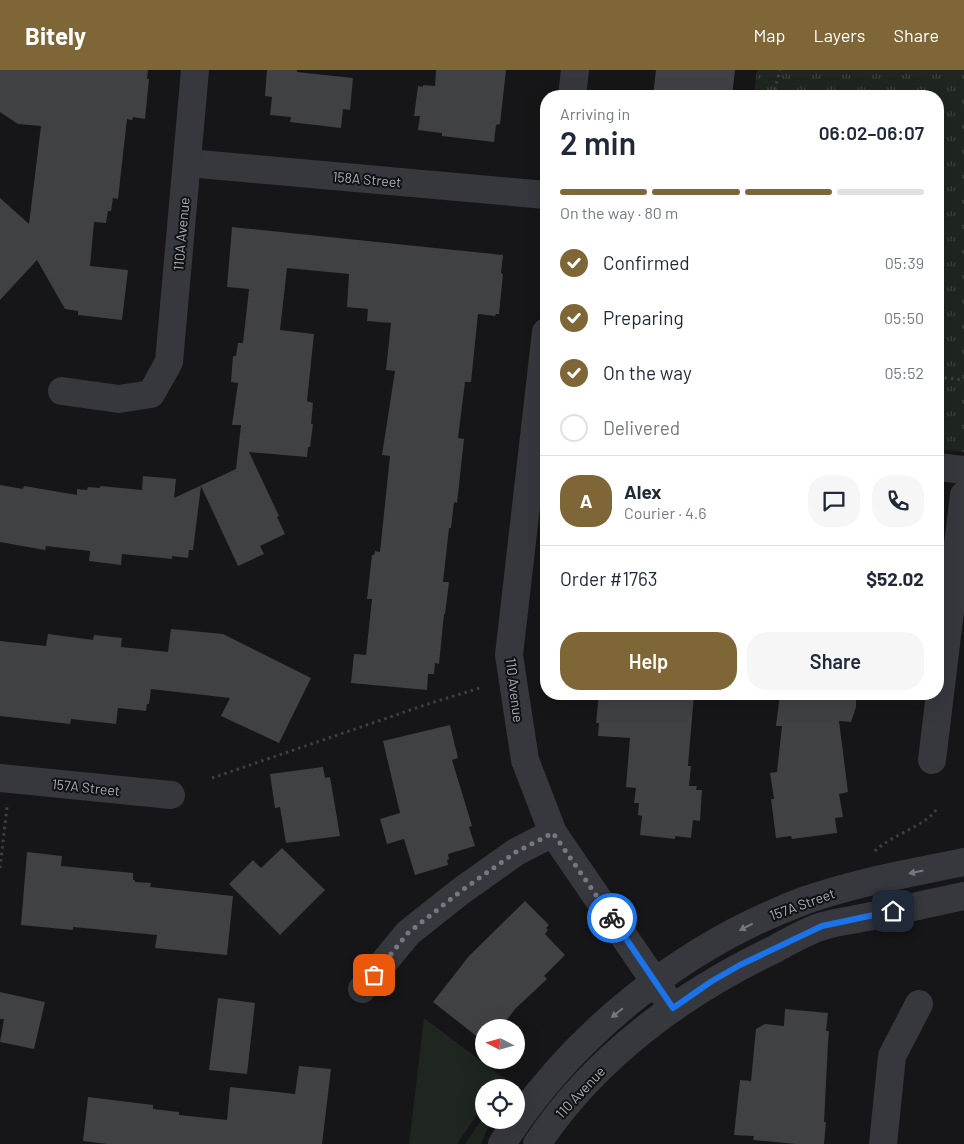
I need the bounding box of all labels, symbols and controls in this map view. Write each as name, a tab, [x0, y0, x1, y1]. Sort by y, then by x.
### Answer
text: Bitely	[25, 21, 86, 50]
text: Map	[753, 24, 785, 46]
text: Layers	[813, 24, 866, 46]
text: Share	[894, 24, 939, 46]
text: Arriving in	[560, 104, 630, 123]
text: 06:02–06:07	[819, 121, 924, 144]
text: 2 min	[560, 123, 636, 161]
street label: 158A Street	[332, 168, 402, 190]
street label: 110A Avenue	[169, 197, 193, 271]
text: On the way · 80 m	[560, 203, 678, 222]
icon: check	[560, 249, 588, 277]
text: Confirmed	[603, 251, 690, 274]
text: 05:39	[885, 253, 924, 272]
icon: check	[560, 304, 588, 332]
text: Preparing	[603, 306, 684, 329]
text: 05:50	[884, 308, 924, 327]
icon: check	[560, 359, 588, 387]
text: On the way	[603, 361, 692, 384]
text: 05:52	[885, 363, 924, 382]
text: Delivered	[603, 416, 680, 439]
button: chat	[808, 475, 860, 527]
button: phone	[872, 475, 924, 527]
text: Alex	[624, 480, 662, 503]
text: A	[580, 489, 592, 512]
text: Courier · 4.6	[624, 503, 707, 522]
text: Order #1763	[560, 567, 658, 590]
text: $52.02	[866, 567, 924, 590]
button: Help	[560, 632, 737, 690]
button: Share	[747, 632, 924, 690]
street label: 110 Avenue	[503, 657, 527, 723]
street label: 157A Street	[51, 775, 121, 799]
one-way arrow	[909, 868, 924, 876]
street label: 157A Street	[767, 884, 837, 924]
pin	[872, 890, 914, 932]
courier	[587, 893, 637, 943]
icon: home	[879, 897, 907, 925]
icon: bike	[598, 904, 626, 932]
one-way arrow	[738, 923, 753, 931]
pin	[353, 954, 395, 996]
icon: bag	[360, 961, 388, 989]
one-way arrow	[611, 1007, 624, 1018]
north arrow	[475, 1019, 525, 1069]
map controls	[475, 1019, 525, 1129]
street label: 110 Avenue	[552, 1062, 608, 1122]
button: locate	[475, 1079, 525, 1129]

